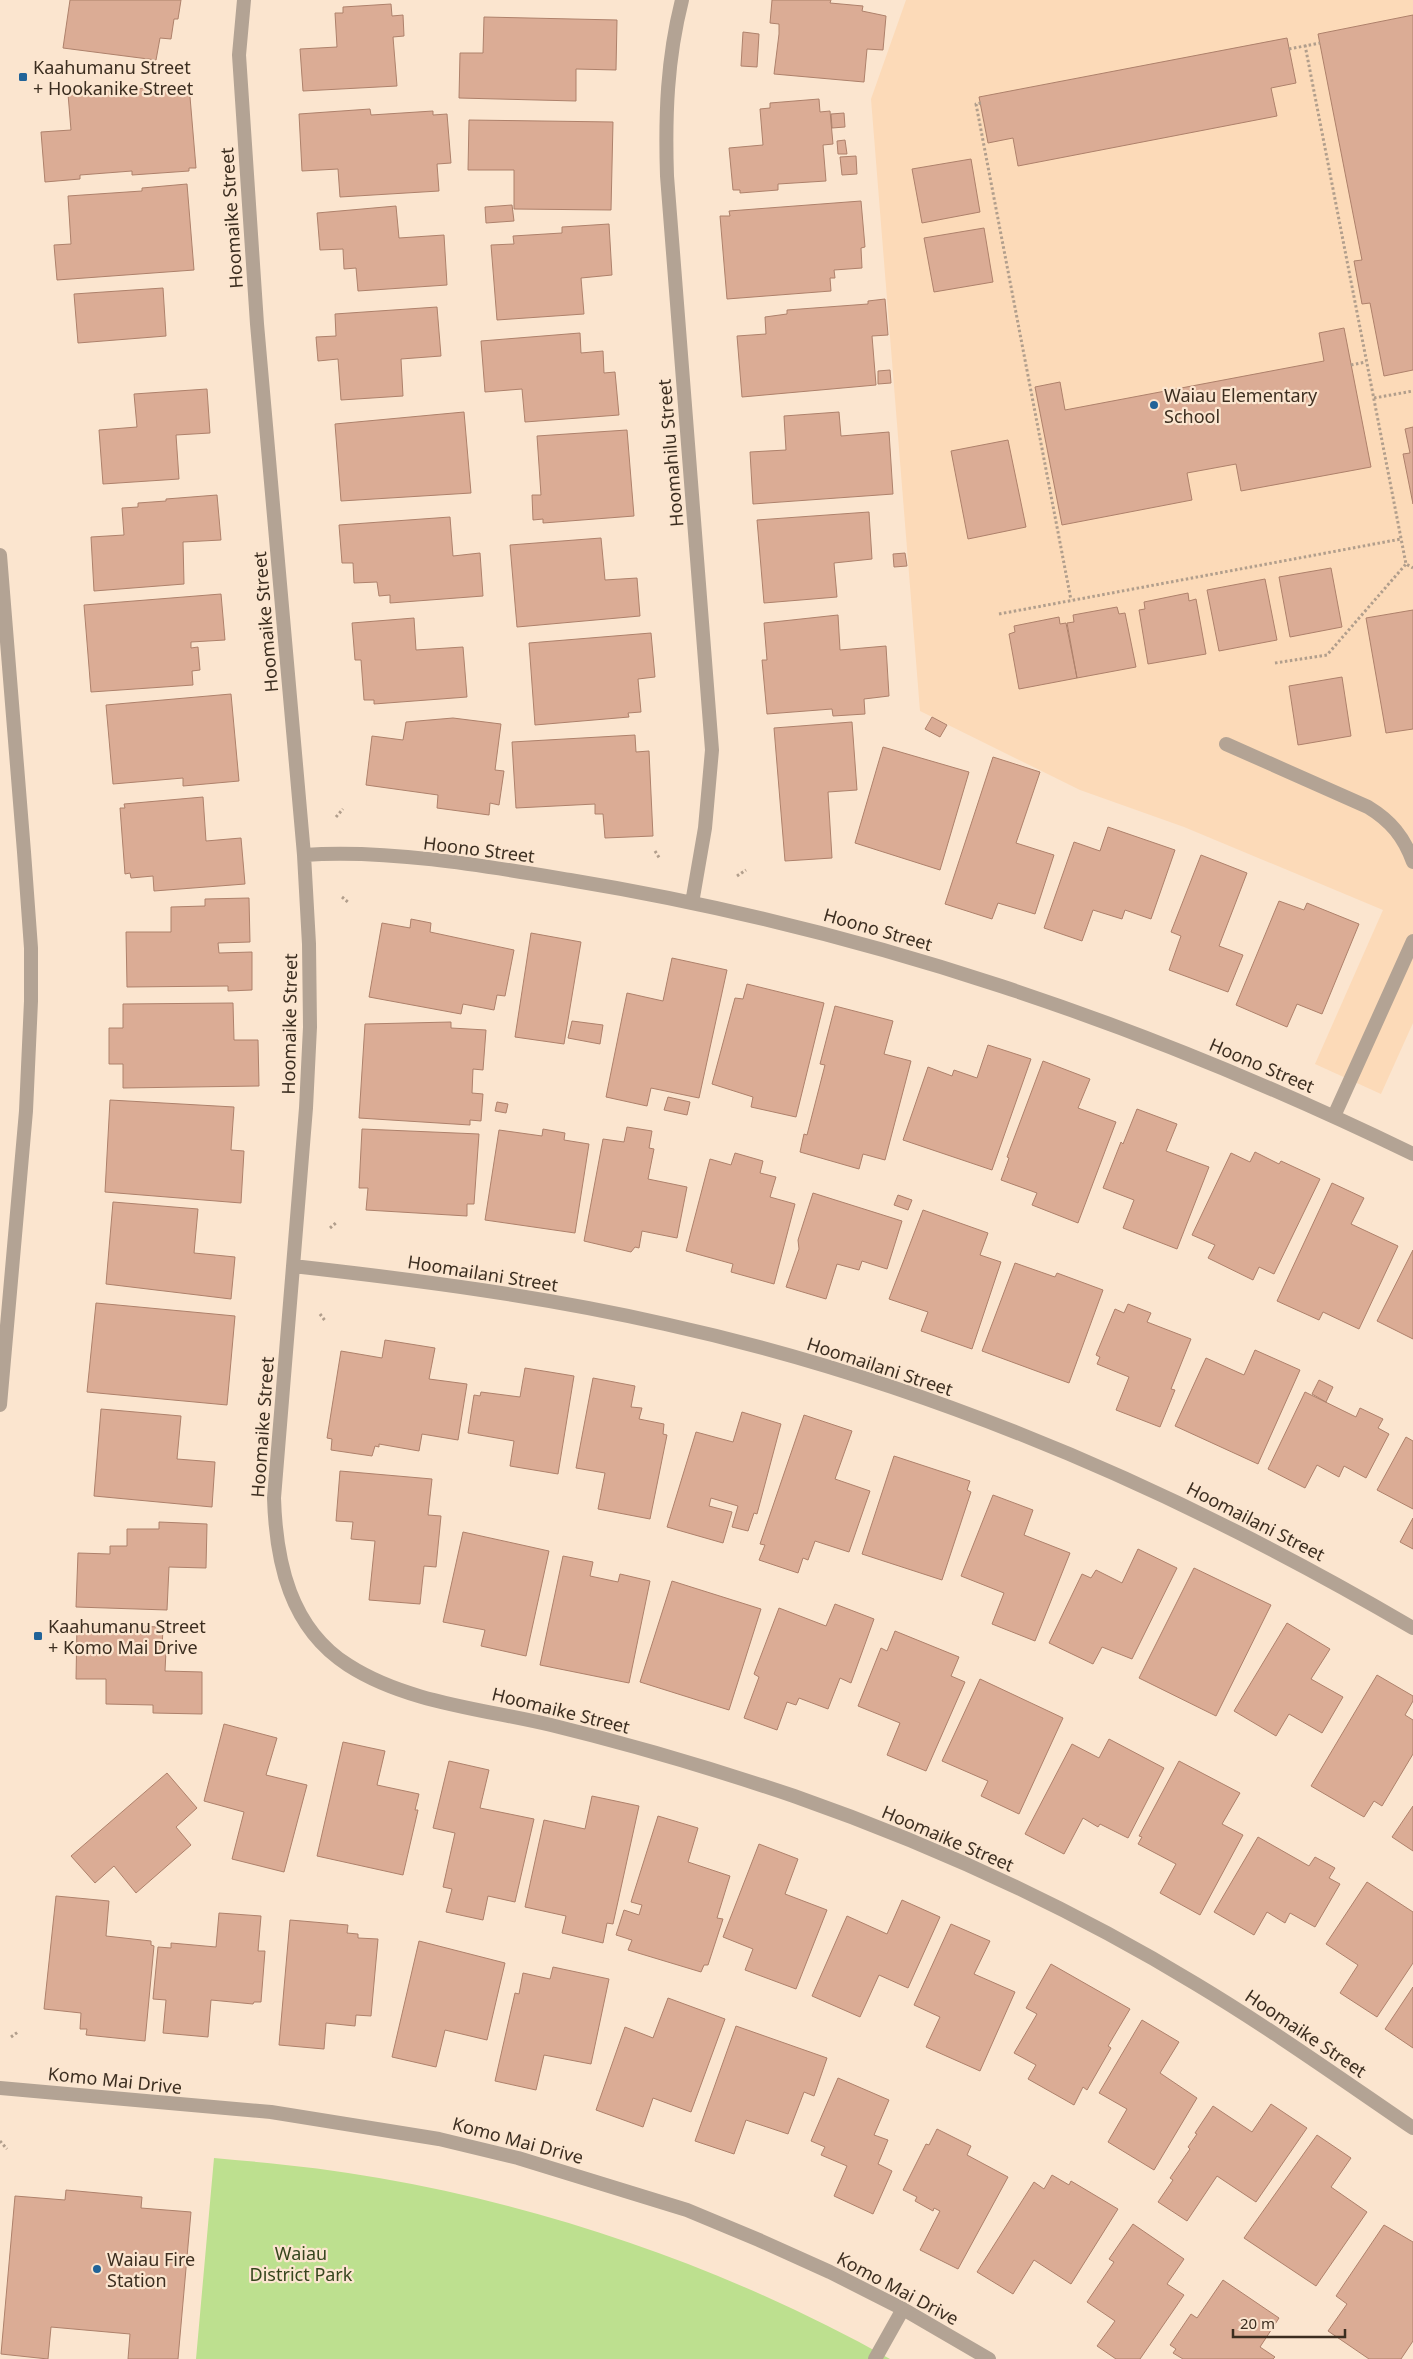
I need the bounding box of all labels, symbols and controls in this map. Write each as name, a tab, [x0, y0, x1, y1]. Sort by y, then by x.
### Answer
place label: Kaahumanu Street + Hookanike Street	[33, 55, 194, 100]
marker: Kaahumanu Street + Hookanike Street	[17, 71, 29, 83]
street label: Hoomaike Street	[214, 146, 248, 289]
street label: Hoomahilu Street	[652, 377, 688, 528]
place label: Waiau Elementary School	[1164, 383, 1318, 428]
marker: Waiau Elementary School	[1148, 399, 1160, 411]
street label: Hoomaike Street	[247, 550, 283, 693]
street label: Hoono Street	[422, 830, 537, 868]
street label: Hoono Street	[821, 902, 936, 956]
street label: Hoomaike Street	[276, 953, 302, 1095]
street label: Hoono Street	[1206, 1032, 1319, 1098]
street label: Hoomailani Street	[406, 1249, 561, 1297]
street label: Hoomailani Street	[804, 1331, 957, 1401]
street label: Hoomaike Street	[245, 1355, 279, 1498]
street label: Hoomailani Street	[1183, 1476, 1330, 1566]
place label: Kaahumanu Street + Komo Mai Drive	[48, 1614, 206, 1659]
marker: Kaahumanu Street + Komo Mai Drive	[32, 1630, 44, 1642]
street label: Hoomaike Street	[490, 1681, 633, 1739]
street label: Hoomaike Street	[878, 1799, 1018, 1877]
street label: Hoomaike Street	[1241, 1984, 1372, 2083]
street label: Komo Mai Drive	[47, 2061, 183, 2099]
street label: Komo Mai Drive	[450, 2111, 586, 2169]
park label: Waiau District Park	[250, 2241, 353, 2286]
street label: Komo Mai Drive	[833, 2246, 963, 2330]
place label: Waiau Fire Station	[107, 2247, 195, 2292]
marker: Waiau Fire Station	[91, 2263, 103, 2275]
scale bar	[1233, 2306, 1346, 2338]
text: 20 m	[1240, 2313, 1275, 2333]

